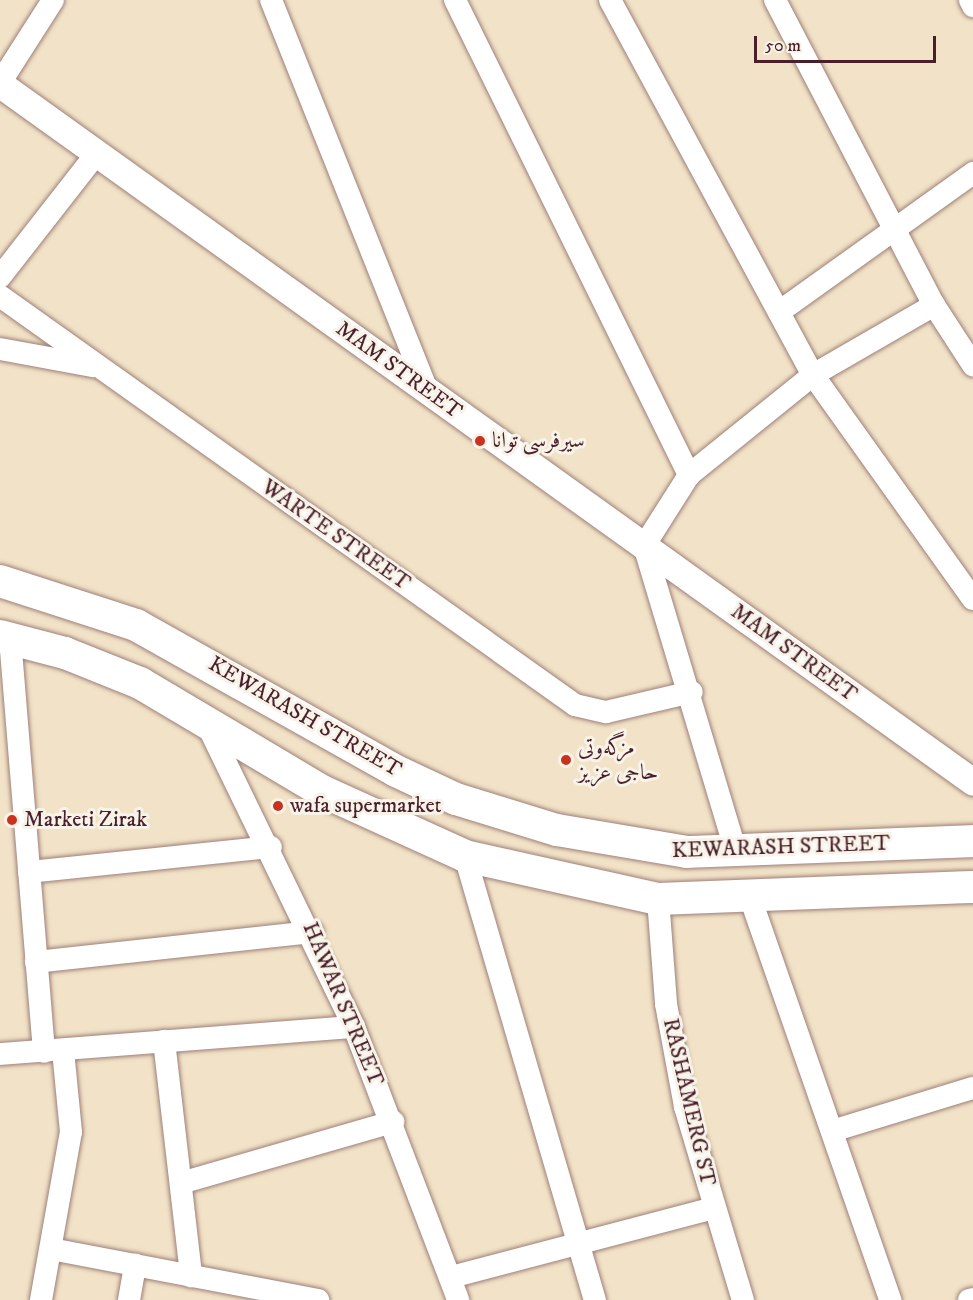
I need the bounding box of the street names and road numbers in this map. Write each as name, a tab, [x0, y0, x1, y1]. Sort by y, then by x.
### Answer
street label: MAM STREET	[331, 315, 467, 425]
street label: WARTE STREET	[256, 474, 416, 596]
street label: MAM STREET	[726, 598, 862, 708]
street label: KEWARASH STREET	[204, 651, 406, 783]
street label: KEWARASH STREET	[671, 830, 891, 864]
street label: HAWAR STREET	[297, 918, 389, 1090]
street label: RASHAMERG ST	[657, 1016, 721, 1188]

